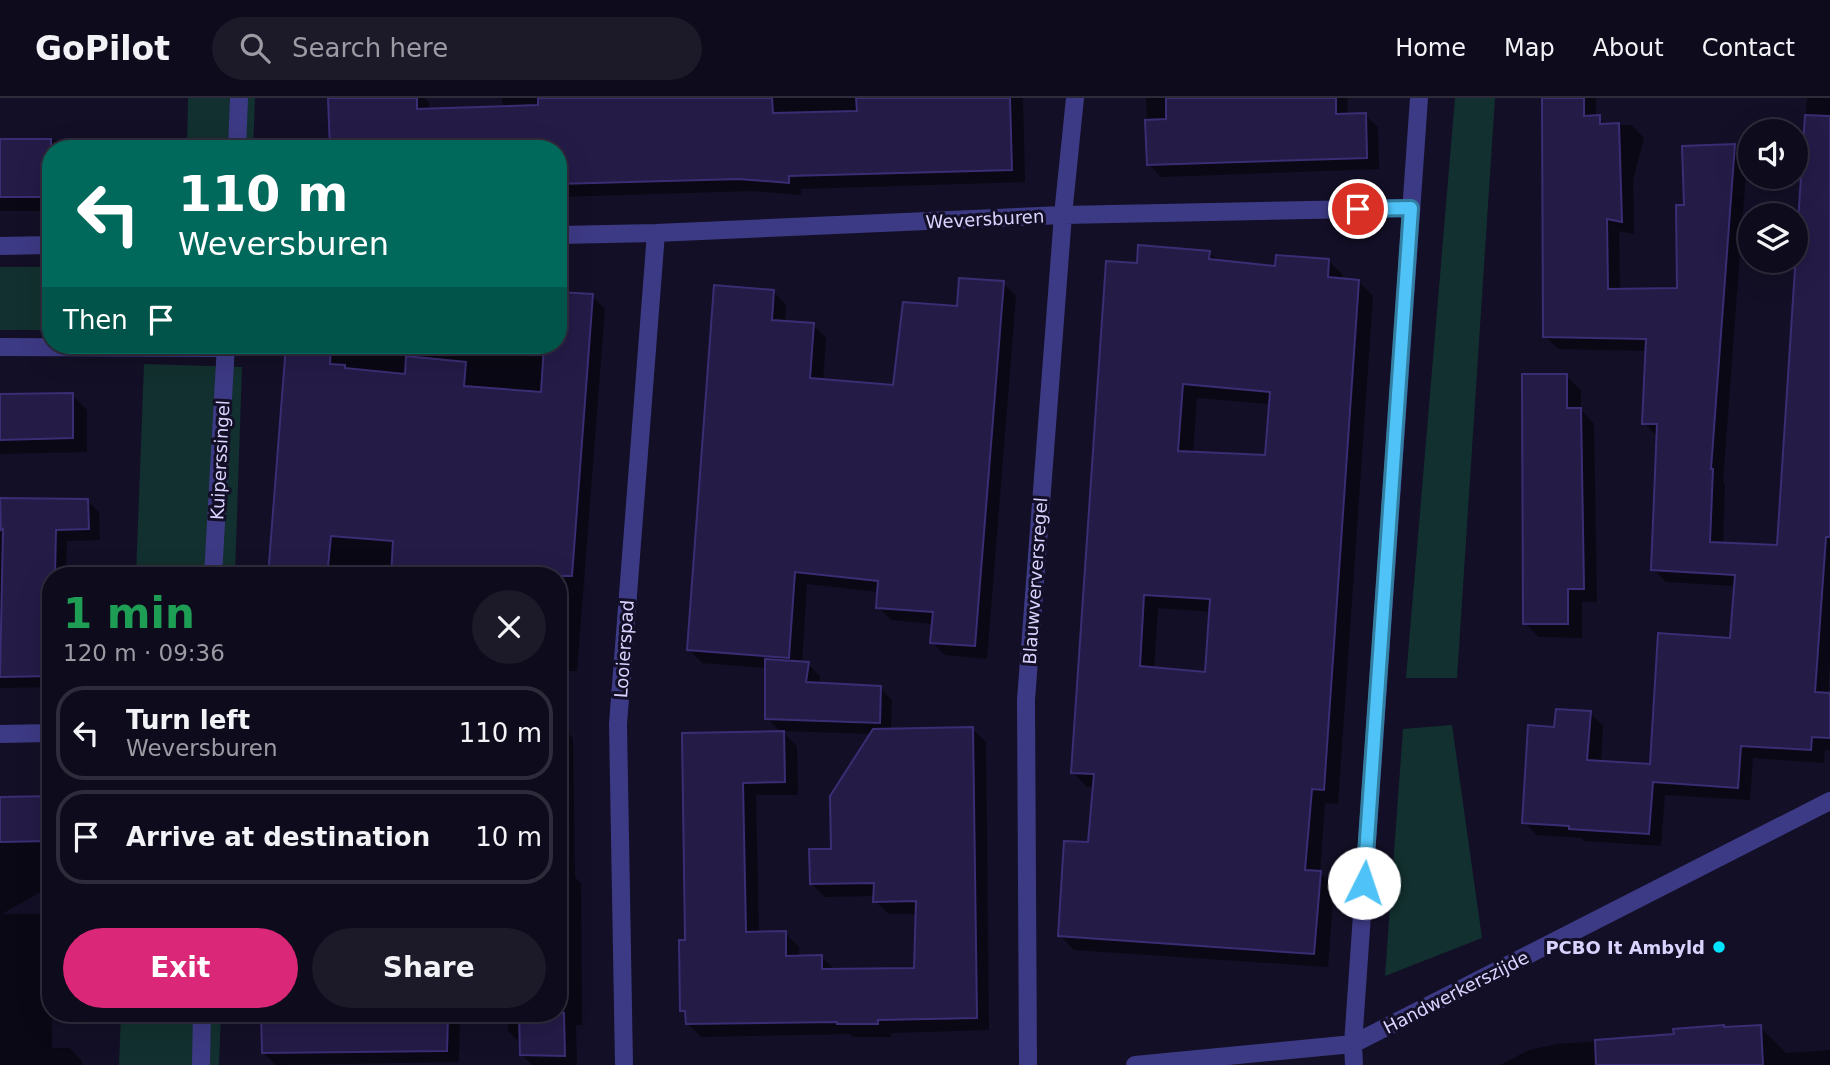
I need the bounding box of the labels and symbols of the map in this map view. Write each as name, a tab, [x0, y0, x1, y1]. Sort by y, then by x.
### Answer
pin	[1328, 179, 1388, 239]
street label: Weversburen	[925, 205, 1045, 233]
street label: Kuiperssingel	[206, 400, 234, 520]
street label: Blauwverversregel	[1019, 497, 1051, 665]
street label: Looierspad	[610, 599, 638, 699]
position arrow	[1327, 846, 1401, 920]
place label: PCBO It Ambyld	[1545, 937, 1705, 958]
marker: PCBO It Ambyld	[1711, 939, 1727, 955]
street label: Handwerkerszijde	[1380, 946, 1532, 1038]

